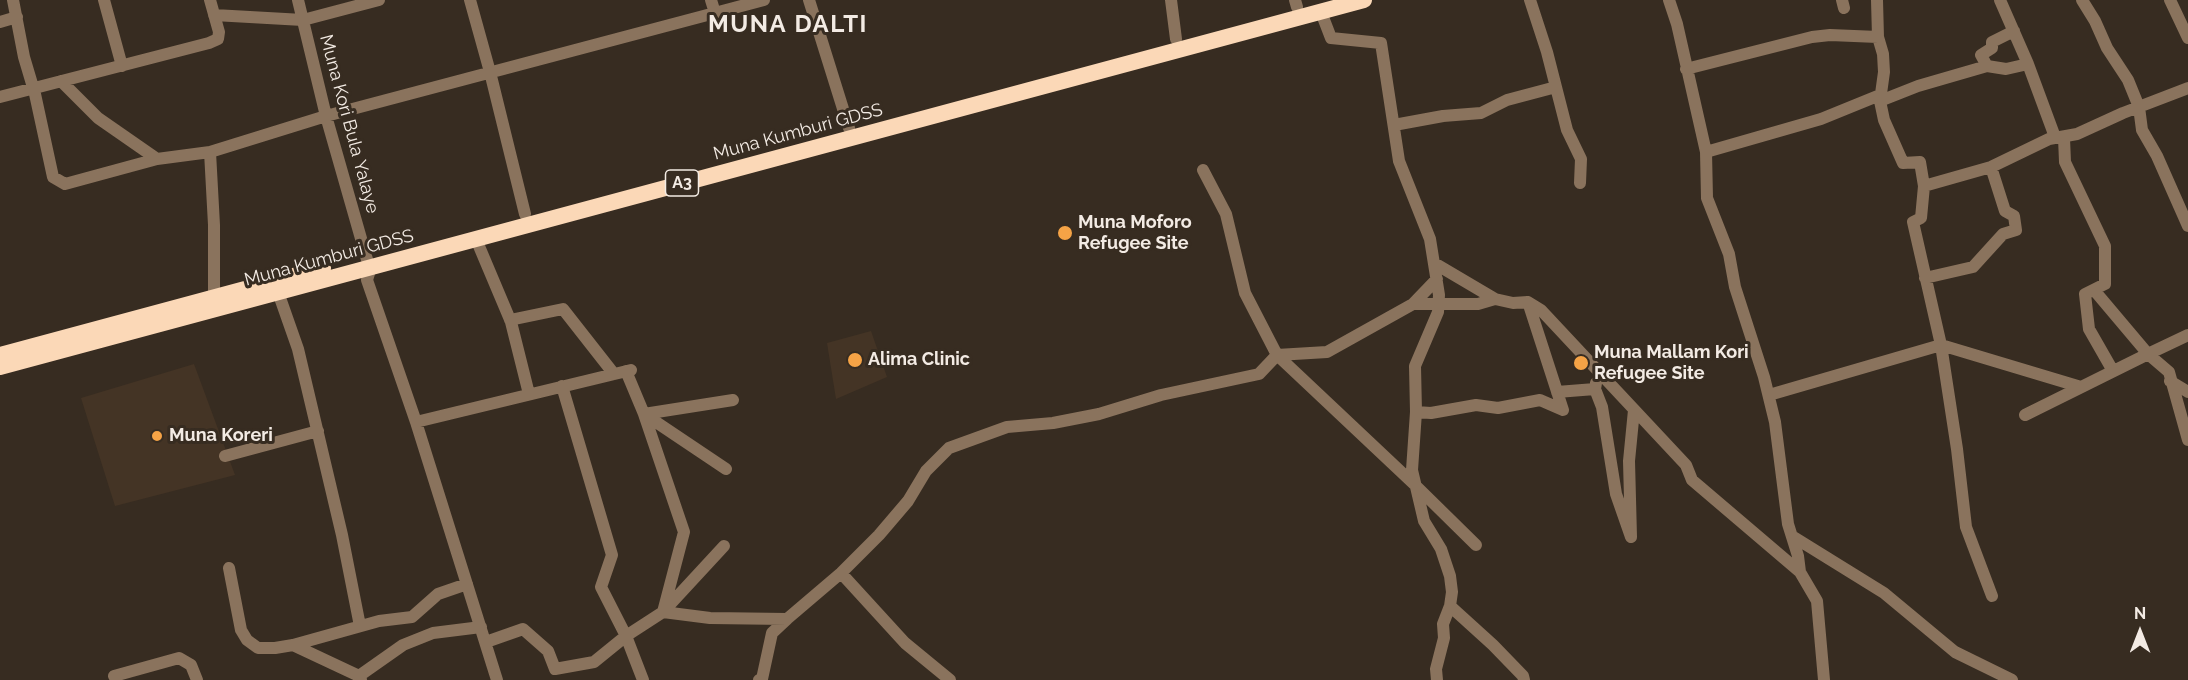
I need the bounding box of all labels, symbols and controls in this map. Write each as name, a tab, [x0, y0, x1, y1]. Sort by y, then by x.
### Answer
district label: MUNA DALTI	[708, 11, 868, 39]
street label: Muna Kori Bula Yalaye	[315, 32, 383, 216]
street label: Muna Kumburi GDSS	[711, 99, 885, 165]
road number: A3	[666, 170, 698, 196]
place label: Muna Moforo Refugee Site	[1078, 212, 1192, 254]
marker: Muna Moforo Refugee Site	[1056, 224, 1074, 242]
street label: Muna Kumburi GDSS	[242, 225, 416, 291]
place label: Muna Mallam Kori Refugee Site	[1594, 342, 1749, 385]
place label: Alima Clinic	[868, 349, 970, 371]
marker: Alima Clinic	[846, 351, 864, 369]
marker: Muna Mallam Kori Refugee Site	[1572, 354, 1590, 372]
place label: Muna Koreri	[169, 425, 273, 447]
marker: Muna Koreri	[150, 429, 164, 443]
north arrow	[2110, 602, 2170, 662]
text: N	[2134, 604, 2146, 623]

